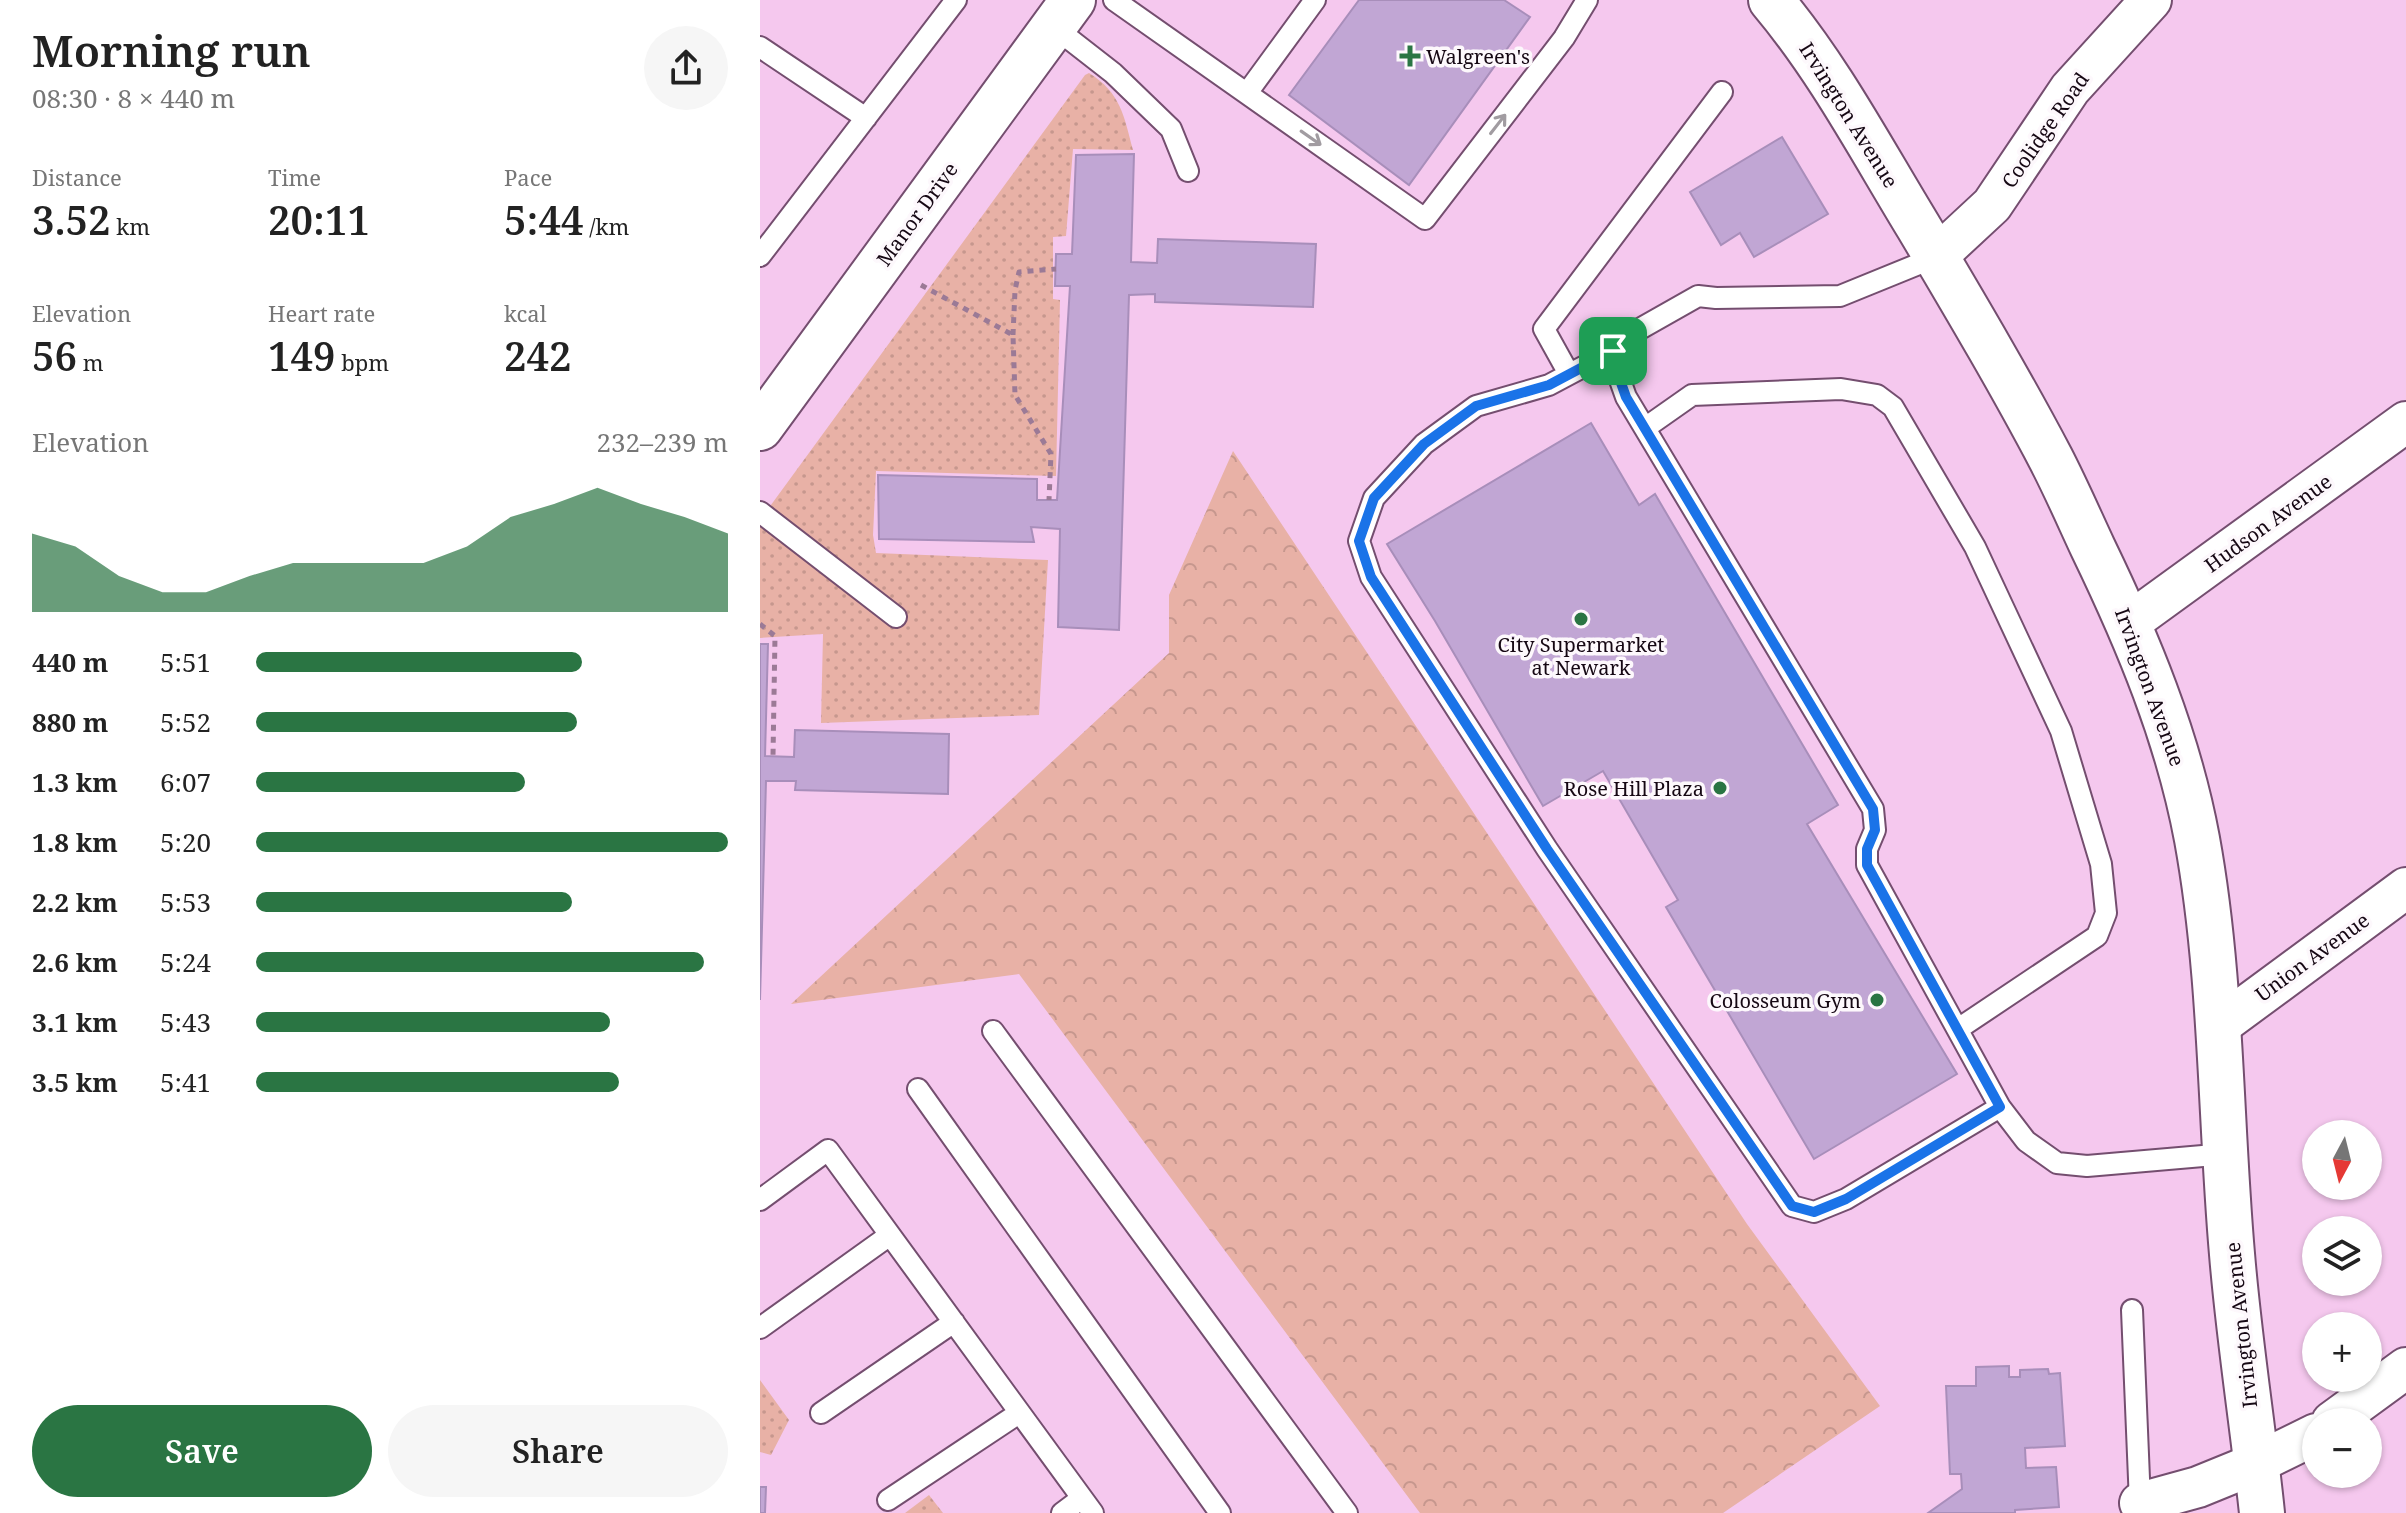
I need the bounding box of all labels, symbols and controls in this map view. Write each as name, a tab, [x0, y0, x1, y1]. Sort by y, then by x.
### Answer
text: Morning run	[32, 20, 311, 80]
button: share	[644, 26, 728, 110]
street label: Irvington Avenue	[1793, 37, 1905, 193]
place label: Walgreen's	[1426, 43, 1530, 70]
marker: Walgreen's	[1401, 47, 1419, 65]
street label: Coolidge Road	[1995, 67, 2095, 193]
text: 08:30 · 8 × 440 m	[32, 80, 235, 116]
one-way arrow	[1490, 114, 1507, 135]
one-way arrow	[1299, 130, 1321, 146]
street label: Manor Drive	[870, 157, 964, 271]
text: Distance	[32, 162, 122, 192]
text: Time	[268, 162, 321, 192]
text: Pace	[504, 162, 552, 192]
text: 3.52	[32, 192, 111, 247]
text: 20:11	[268, 192, 370, 247]
text: 5:44	[504, 192, 583, 247]
text: km	[111, 211, 150, 241]
text: /km	[583, 211, 629, 241]
text: Elevation	[32, 298, 131, 328]
text: Heart rate	[268, 298, 375, 328]
text: kcal	[504, 298, 546, 328]
pin	[1579, 317, 1647, 385]
text: 56	[32, 328, 77, 383]
text: 149	[268, 328, 336, 383]
text: 242	[504, 328, 572, 383]
icon: arrive	[1591, 329, 1635, 373]
text: m	[77, 347, 104, 377]
text: bpm	[336, 347, 389, 377]
text: Elevation	[32, 424, 149, 460]
text: 232–239 m	[596, 424, 728, 460]
street label: Hudson Avenue	[2199, 468, 2337, 578]
street label: Irvington Avenue	[2109, 604, 2191, 770]
marker: City Supermarket at Newark	[1572, 610, 1590, 628]
place label: City Supermarket at Newark	[1498, 631, 1664, 681]
text: 440 m	[32, 644, 108, 680]
text: 5:51	[160, 644, 211, 680]
text: 880 m	[32, 704, 108, 740]
text: 5:52	[160, 704, 211, 740]
text: 1.3 km	[32, 764, 118, 800]
text: 6:07	[160, 764, 211, 800]
place label: Rose Hill Plaza	[1564, 775, 1704, 802]
marker: Rose Hill Plaza	[1711, 779, 1729, 797]
text: 1.8 km	[32, 824, 118, 860]
text: 5:20	[160, 824, 211, 860]
text: 2.2 km	[32, 884, 118, 920]
text: 5:53	[160, 884, 211, 920]
street label: Union Avenue	[2250, 906, 2374, 1008]
text: 2.6 km	[32, 944, 118, 980]
text: 5:24	[160, 944, 211, 980]
place label: Colosseum Gym	[1709, 987, 1861, 1014]
marker: Colosseum Gym	[1868, 991, 1886, 1009]
text: 3.1 km	[32, 1004, 118, 1040]
text: 5:43	[160, 1004, 211, 1040]
text: 3.5 km	[32, 1064, 118, 1100]
text: 5:41	[160, 1064, 211, 1100]
north arrow	[2302, 1120, 2382, 1200]
map controls	[2302, 1120, 2382, 1488]
button: layers	[2302, 1216, 2382, 1296]
street label: Irvington Avenue	[2219, 1241, 2263, 1409]
button: +	[2302, 1312, 2382, 1392]
button: Save	[32, 1405, 372, 1497]
button: Share	[388, 1405, 728, 1497]
button: −	[2302, 1408, 2382, 1488]

